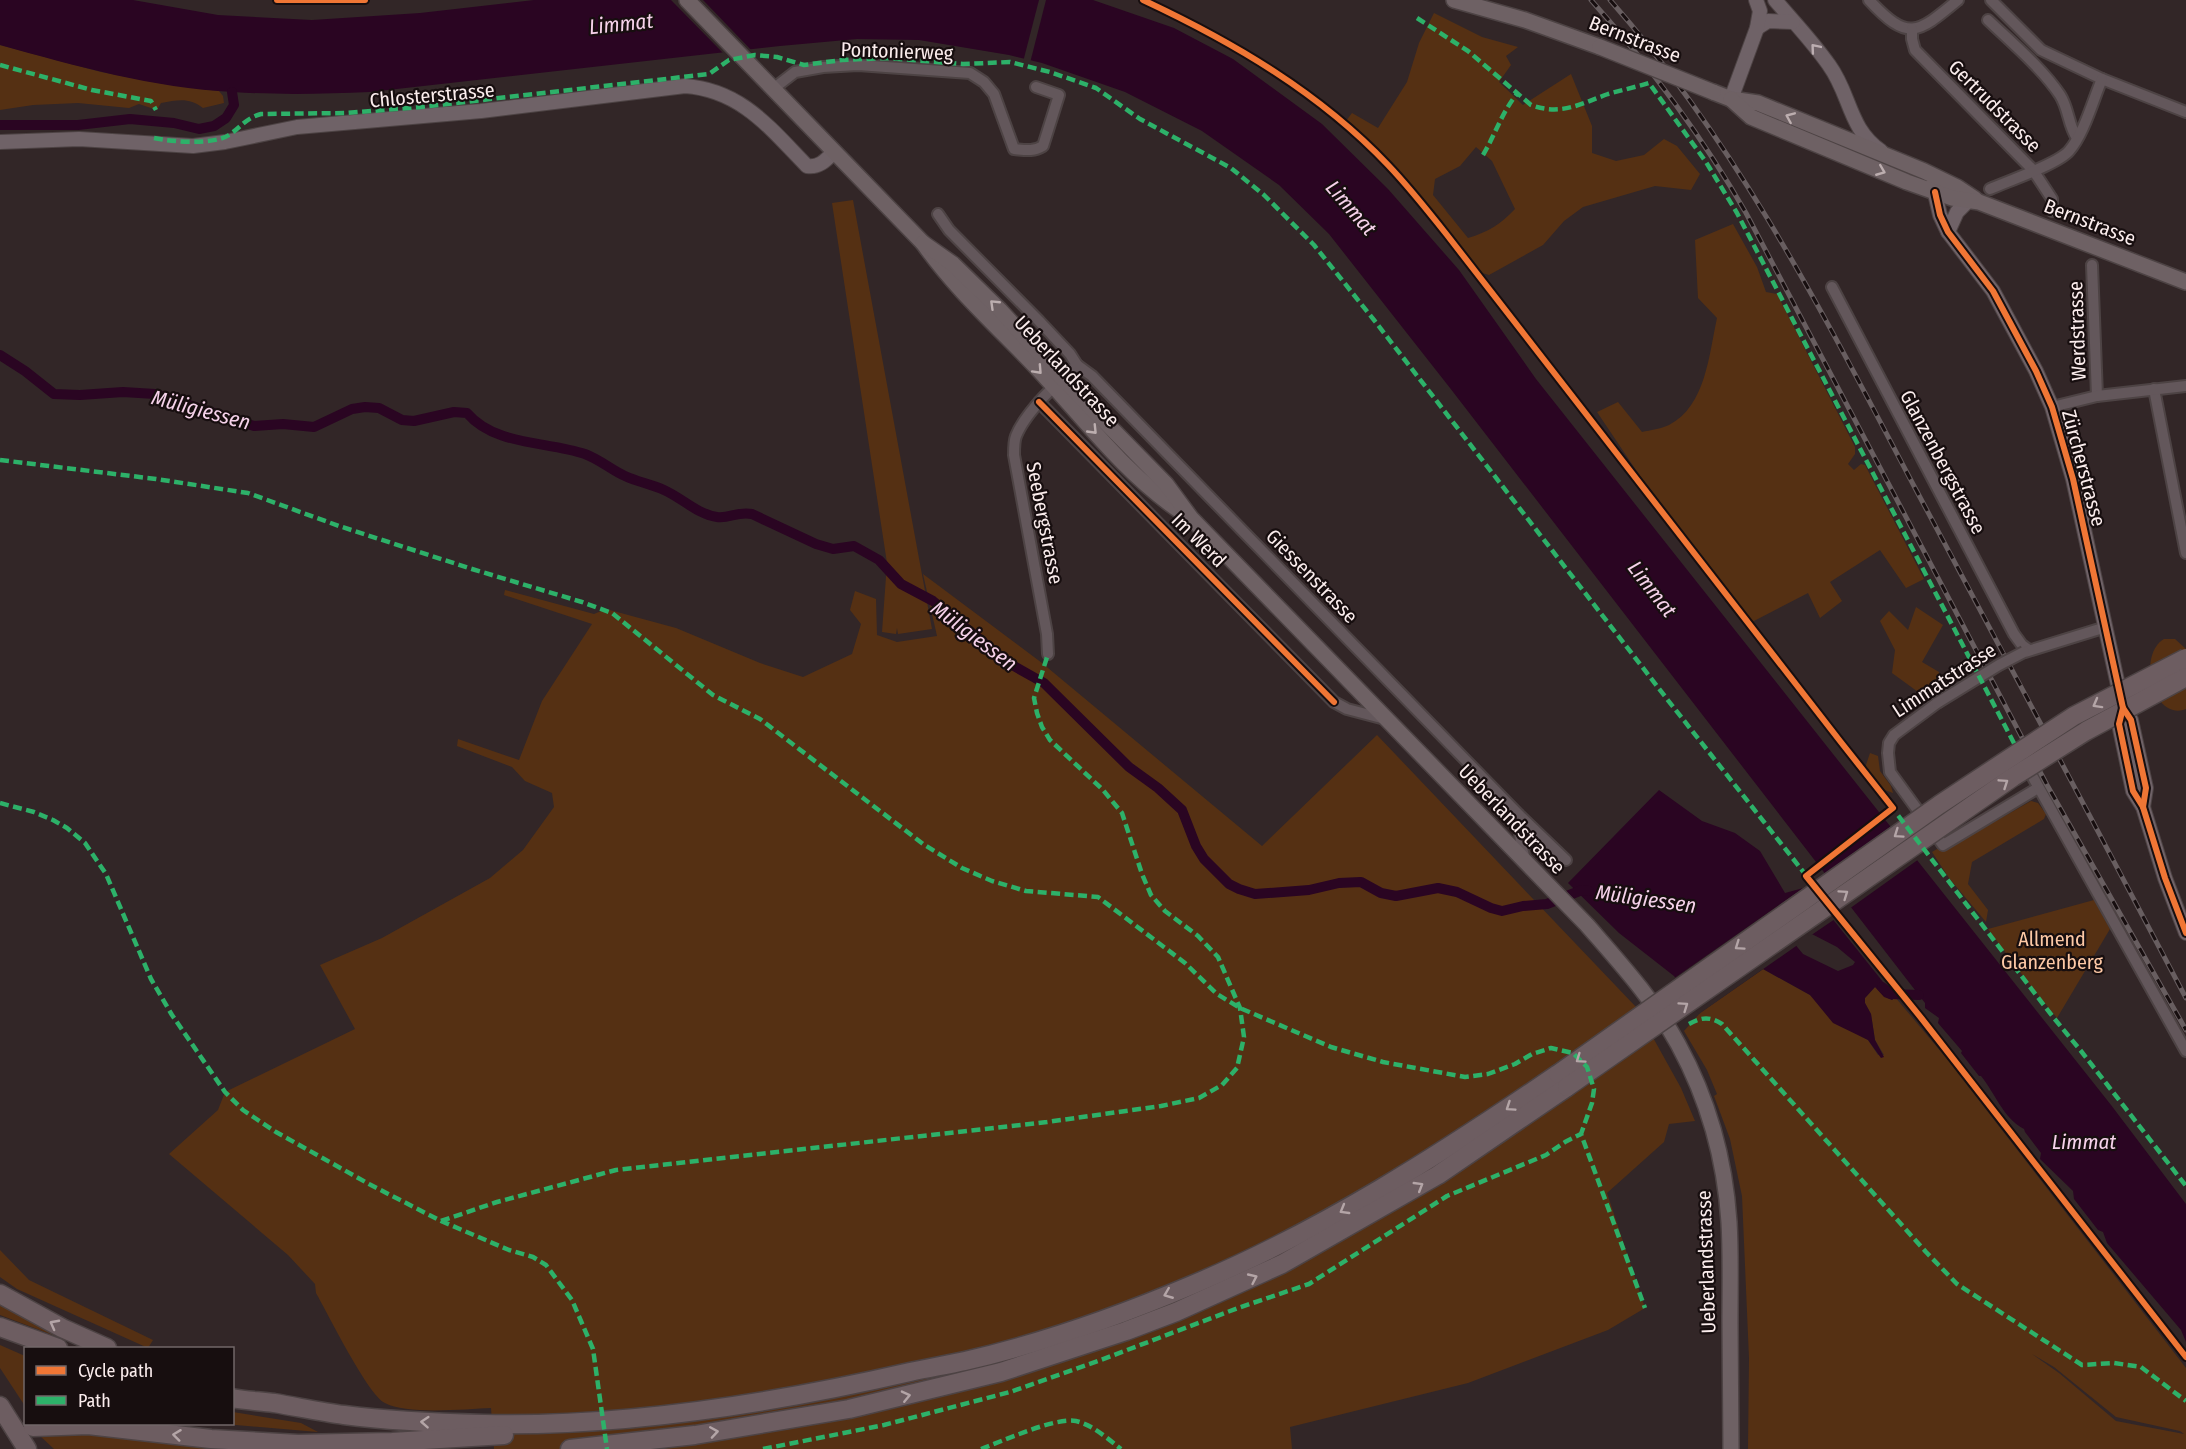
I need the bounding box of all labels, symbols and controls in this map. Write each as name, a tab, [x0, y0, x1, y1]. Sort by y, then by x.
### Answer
water label: Limmat	[588, 8, 655, 40]
street label: Bernstrasse	[1586, 11, 1684, 67]
street label: Pontonierweg	[840, 37, 954, 65]
one-way arrow	[1811, 44, 1822, 55]
street label: Gertrudstrasse	[1944, 55, 2046, 157]
street label: Chlosterstrasse	[368, 78, 496, 112]
one-way arrow	[1785, 112, 1796, 124]
one-way arrow	[1875, 164, 1886, 176]
water label: Limmat	[1320, 175, 1382, 241]
street label: Bernstrasse	[2041, 194, 2139, 250]
street label: Werdstrasse	[2063, 281, 2091, 381]
one-way arrow	[990, 301, 1001, 312]
street label: Ueberlandstrasse	[1009, 310, 1125, 432]
one-way arrow	[1031, 363, 1042, 374]
water label: Müligiessen	[149, 384, 253, 436]
street label: Glanzenbergstrasse	[1895, 386, 1991, 538]
street label: Zürcherstrasse	[2057, 407, 2111, 529]
one-way arrow	[1086, 423, 1097, 433]
street label: Seebergstrasse	[1021, 460, 1069, 586]
street label: Im Werd	[1167, 508, 1231, 572]
street label: Giessenstrasse	[1261, 524, 1363, 628]
water label: Limmat	[1622, 556, 1682, 622]
water label: Müligiessen	[926, 595, 1022, 677]
street label: Limmatstrasse	[1888, 638, 2000, 722]
one-way arrow	[2092, 697, 2103, 708]
street label: Ueberlandstrasse	[1454, 759, 1570, 879]
one-way arrow	[1998, 780, 2009, 791]
one-way arrow	[1894, 826, 1905, 837]
water label: Müligiessen	[1594, 879, 1698, 919]
one-way arrow	[1837, 890, 1848, 901]
park label: Allmend Glanzenberg	[2001, 927, 2103, 974]
one-way arrow	[1735, 939, 1746, 950]
one-way arrow	[1677, 1002, 1688, 1013]
one-way arrow	[1575, 1051, 1586, 1062]
one-way arrow	[1505, 1100, 1516, 1111]
water label: Limmat	[2052, 1129, 2116, 1155]
one-way arrow	[1413, 1182, 1423, 1193]
street label: Ueberlandstrasse	[1692, 1190, 1720, 1334]
one-way arrow	[1340, 1203, 1350, 1214]
one-way arrow	[1246, 1273, 1257, 1285]
one-way arrow	[1164, 1287, 1175, 1299]
one-way arrow	[49, 1320, 60, 1331]
legend	[24, 1347, 234, 1425]
text: Cycle path	[78, 1360, 153, 1382]
text: Path	[78, 1390, 111, 1412]
one-way arrow	[901, 1390, 911, 1403]
one-way arrow	[421, 1416, 430, 1429]
one-way arrow	[710, 1427, 719, 1439]
one-way arrow	[172, 1430, 181, 1442]

